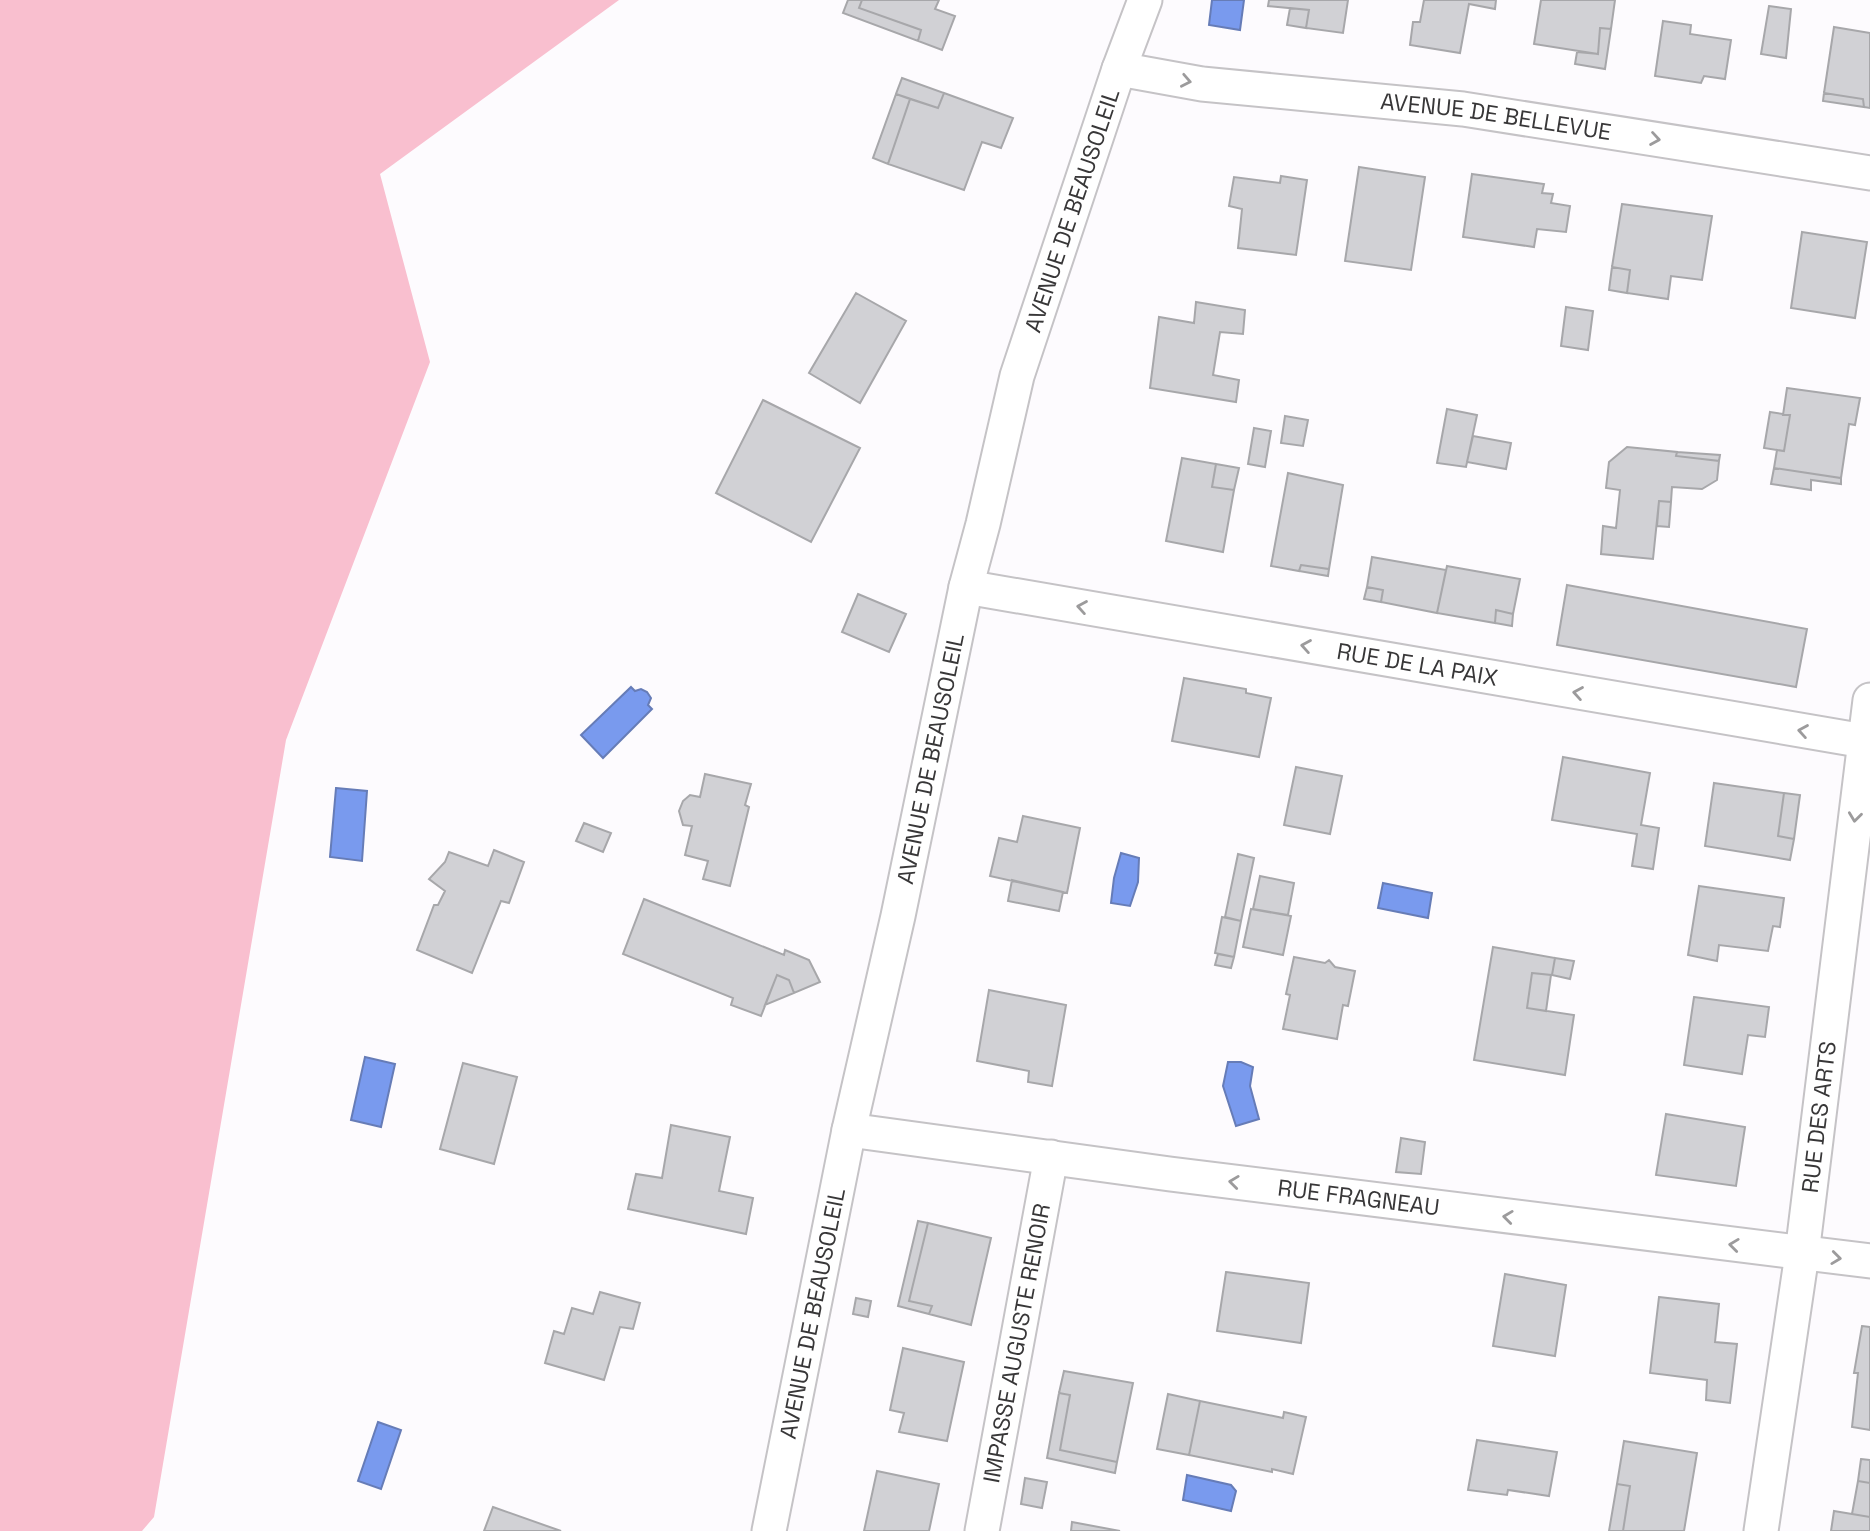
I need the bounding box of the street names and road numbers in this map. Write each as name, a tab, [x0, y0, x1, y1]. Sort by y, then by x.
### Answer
street label: AVENUE DE BEAUSOLEIL	[1018, 85, 1126, 336]
street label: AVENUE DE BELLEVUE	[1379, 86, 1613, 147]
street label: AVENUE DE BEAUSOLEIL	[890, 631, 971, 887]
street label: RUE DE LA PAIX	[1335, 636, 1500, 693]
street label: RUE DES ARTS	[1795, 1039, 1843, 1195]
street label: RUE FRAGNEAU	[1276, 1173, 1441, 1222]
street label: AVENUE DE BEAUSOLEIL	[773, 1185, 852, 1441]
street label: IMPASSE AUGUSTE RENOIR	[976, 1201, 1057, 1485]

